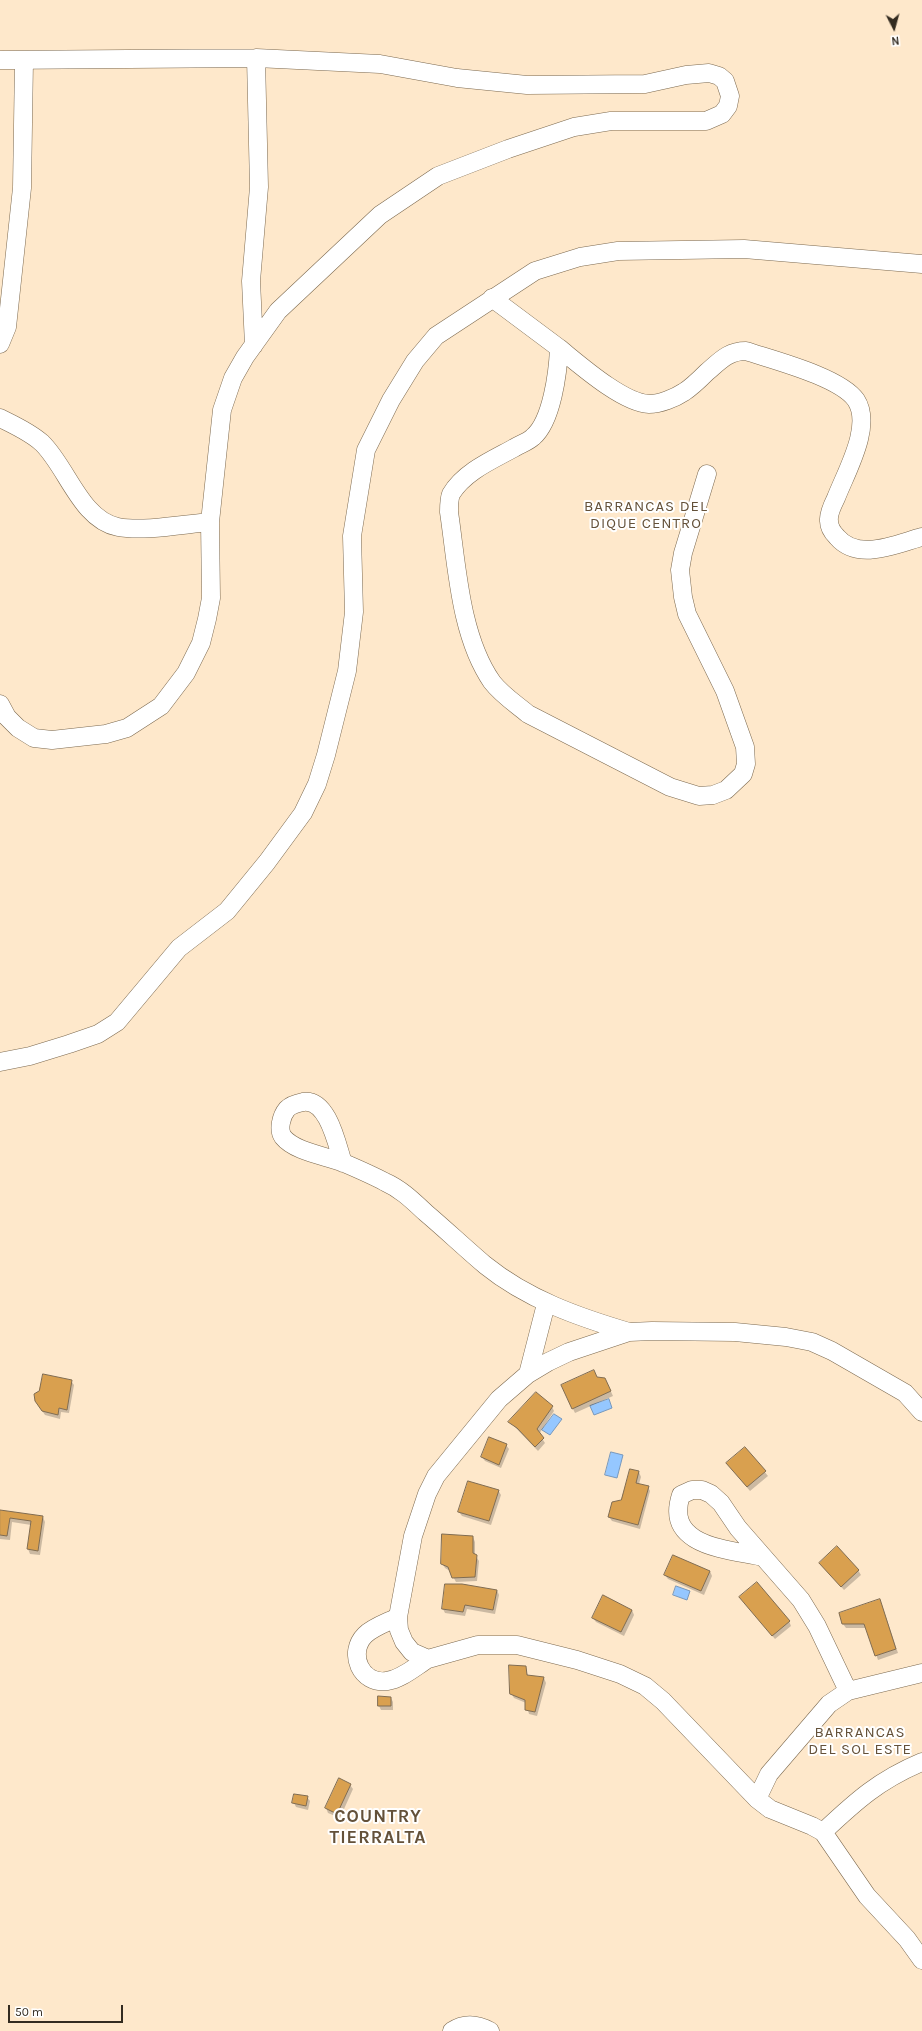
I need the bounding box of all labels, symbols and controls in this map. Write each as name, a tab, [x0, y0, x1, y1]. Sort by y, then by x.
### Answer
north arrow	[874, 8, 914, 48]
text: N	[891, 34, 900, 47]
district label: BARRANCAS DEL DIQUE CENTRO	[584, 498, 708, 533]
district label: BARRANCAS DEL SOL ESTE	[808, 1724, 912, 1759]
district label: COUNTRY TIERRALTA	[330, 1806, 426, 1848]
scale bar	[10, 1997, 125, 2023]
text: 50 m	[15, 2005, 43, 2019]

